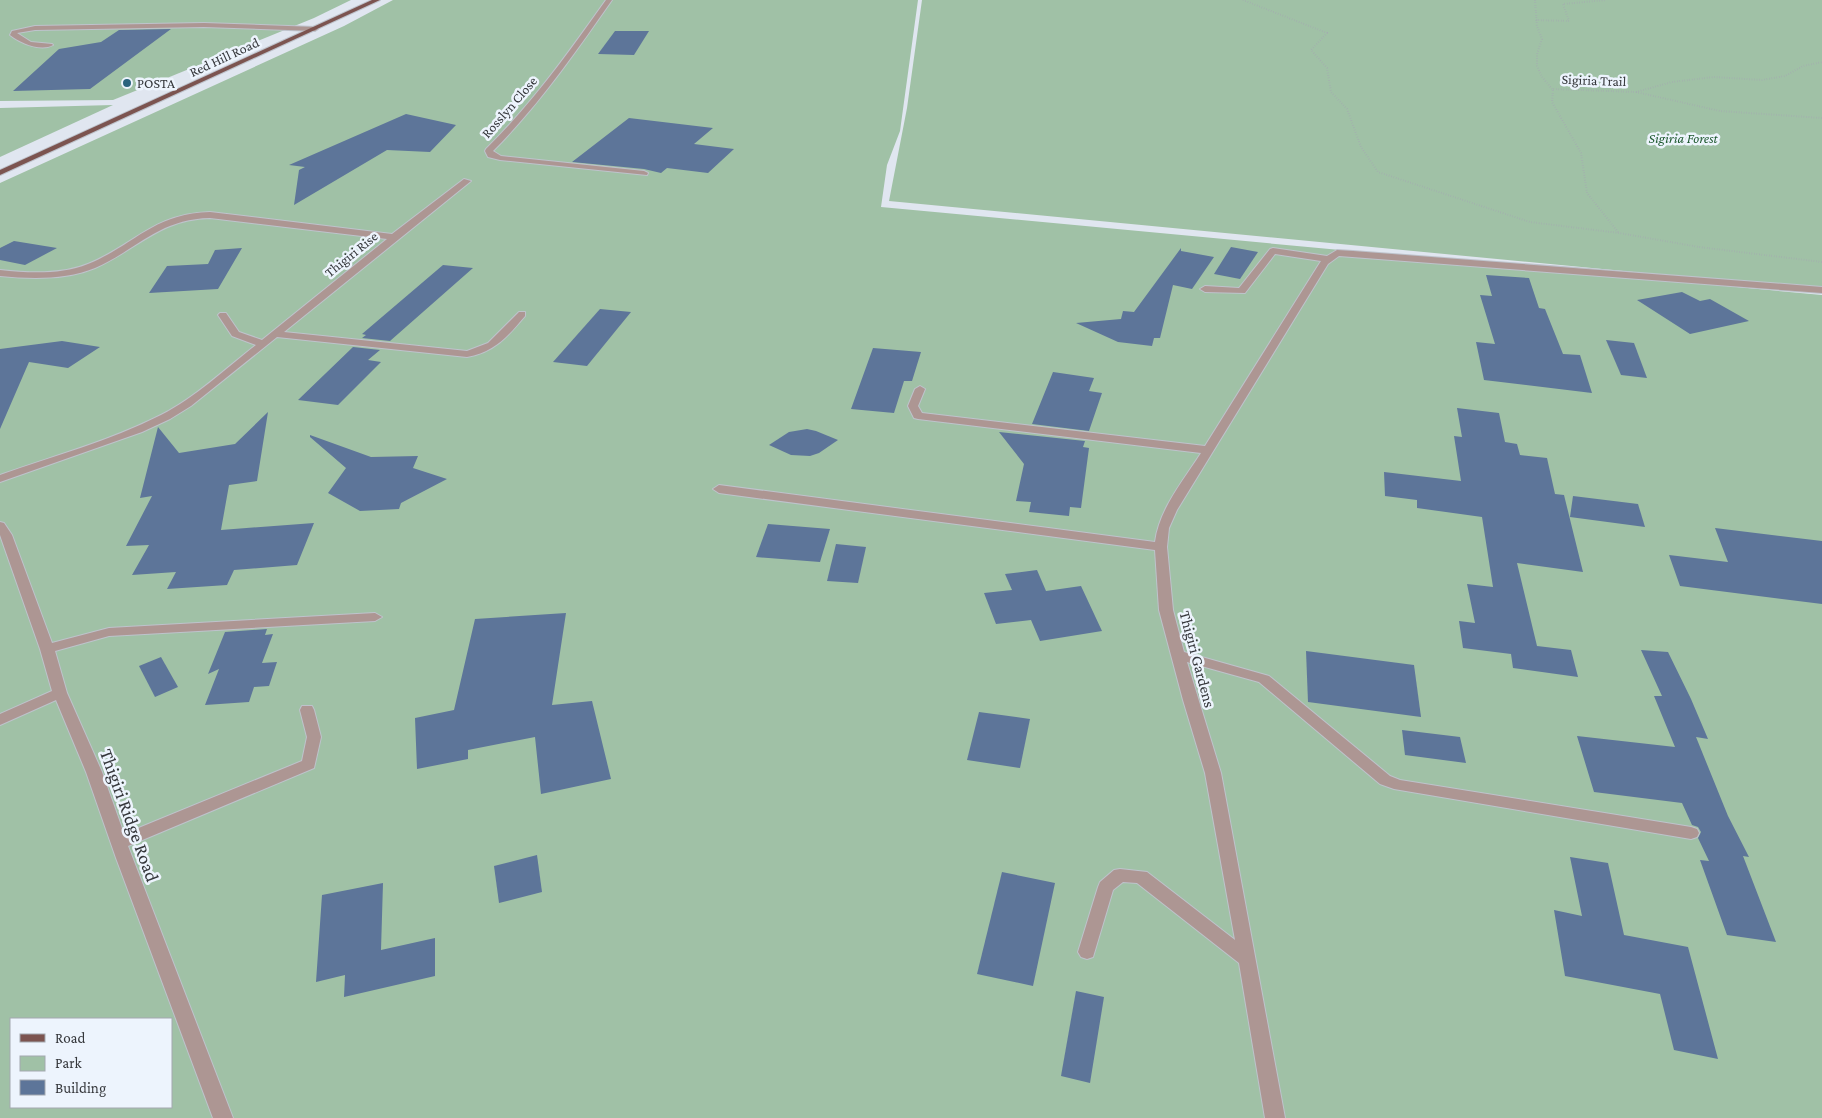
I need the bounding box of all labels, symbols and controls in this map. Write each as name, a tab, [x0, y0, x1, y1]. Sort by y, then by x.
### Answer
street label: Red Hill Road	[187, 34, 262, 80]
street label: Sigiria Trail	[1561, 71, 1627, 89]
street label: Rosslyn Close	[478, 73, 540, 141]
place label: POSTA	[137, 75, 175, 91]
marker: POSTA	[121, 77, 133, 89]
park label: Sigiria Forest	[1648, 130, 1718, 146]
street label: Thigiri Rise	[321, 228, 381, 280]
street label: Thigiri Gardens	[1175, 609, 1219, 710]
street label: Thigiri Ridge Road	[96, 746, 163, 885]
legend	[10, 1018, 172, 1108]
text: Road	[55, 1030, 86, 1046]
text: Park	[55, 1055, 82, 1071]
text: Building	[55, 1080, 106, 1097]

